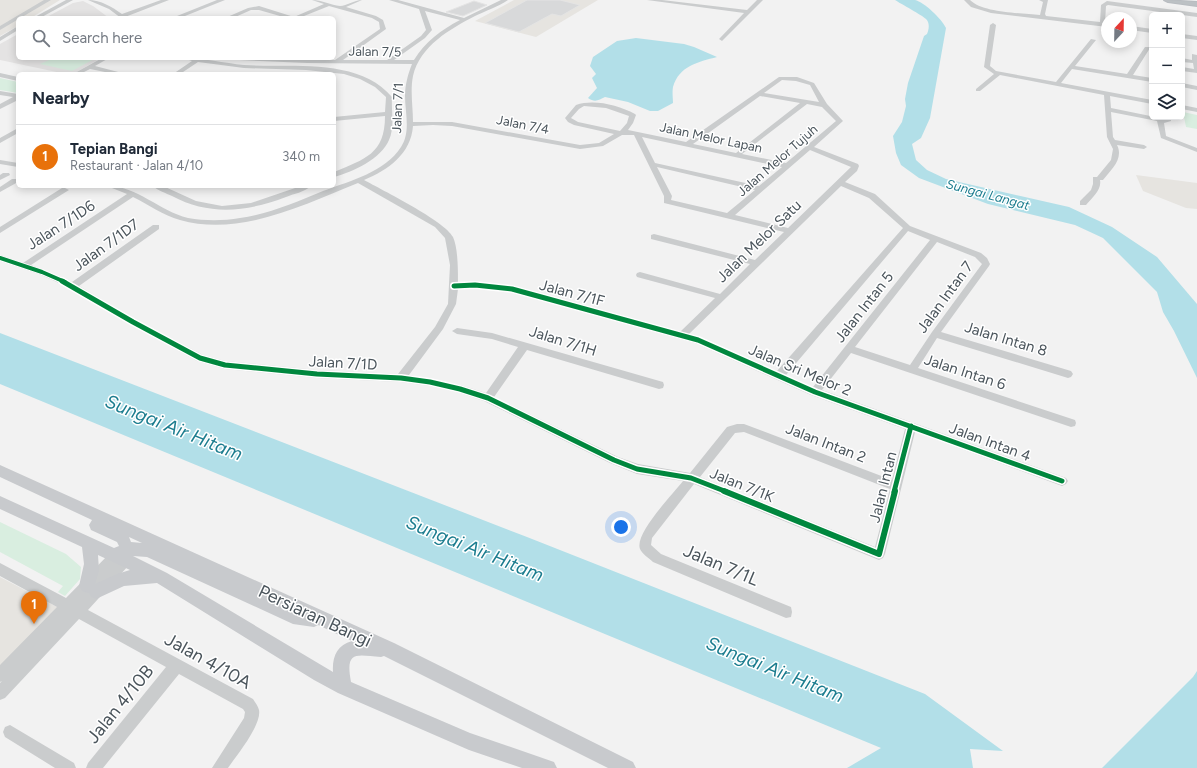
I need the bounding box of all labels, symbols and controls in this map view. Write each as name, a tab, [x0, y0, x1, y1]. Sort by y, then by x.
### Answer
north arrow	[1101, 12, 1137, 48]
map controls	[1149, 12, 1185, 120]
button: +	[1149, 12, 1185, 48]
search box	[16, 16, 336, 60]
icon: search	[30, 27, 52, 49]
text: Search here	[62, 29, 142, 47]
street label: Jalan 7/5	[348, 44, 402, 59]
button: −	[1149, 48, 1185, 84]
street label: Jalan 7/1	[389, 82, 406, 134]
button: layers	[1149, 84, 1185, 120]
text: Nearby	[32, 88, 90, 108]
street label: Jalan 7/4	[495, 112, 551, 137]
street label: Jalan Melor Lapan	[658, 119, 763, 156]
street label: Jalan Melor Tujuh	[734, 122, 820, 199]
text: Tepian Bangi	[70, 140, 158, 158]
text: 1	[42, 149, 48, 164]
text: 340 m	[282, 149, 320, 164]
text: Restaurant · Jalan 4/10	[70, 158, 203, 173]
water label: Sungai Langat	[944, 176, 1032, 213]
street label: Jalan 7/1D6	[24, 196, 99, 254]
street label: Jalan Melor Satu	[713, 196, 805, 286]
street label: Jalan 7/1D7	[70, 215, 142, 275]
street label: Jalan Intan 7	[913, 258, 977, 336]
street label: Jalan Intan 5	[831, 268, 897, 346]
street label: Jalan 7/1F	[537, 276, 607, 310]
street label: Jalan Intan 8	[963, 318, 1049, 360]
street label: Jalan 7/1H	[527, 322, 599, 360]
street label: Jalan Sri Melor 2	[746, 340, 854, 400]
street label: Jalan Intan 6	[922, 350, 1009, 394]
street label: Jalan 7/1D	[308, 352, 378, 374]
water label: Sungai Air Hitam	[102, 389, 246, 465]
street label: Jalan Intan 2	[783, 419, 869, 467]
street label: Jalan Intan 4	[947, 419, 1033, 465]
street label: Jalan Intan	[865, 450, 901, 524]
street label: Jalan 7/1K	[707, 464, 778, 506]
water label: Sungai Air Hitam	[403, 510, 547, 586]
your location	[611, 517, 631, 537]
street label: Jalan 7/1L	[680, 539, 762, 591]
street label: Persiaran Bangi	[255, 580, 375, 652]
pin: 1	[21, 591, 47, 624]
street label: Jalan 4/10A	[161, 628, 255, 694]
water label: Sungai Air Hitam	[703, 631, 847, 707]
street label: Jalan 4/10B	[82, 660, 158, 748]

